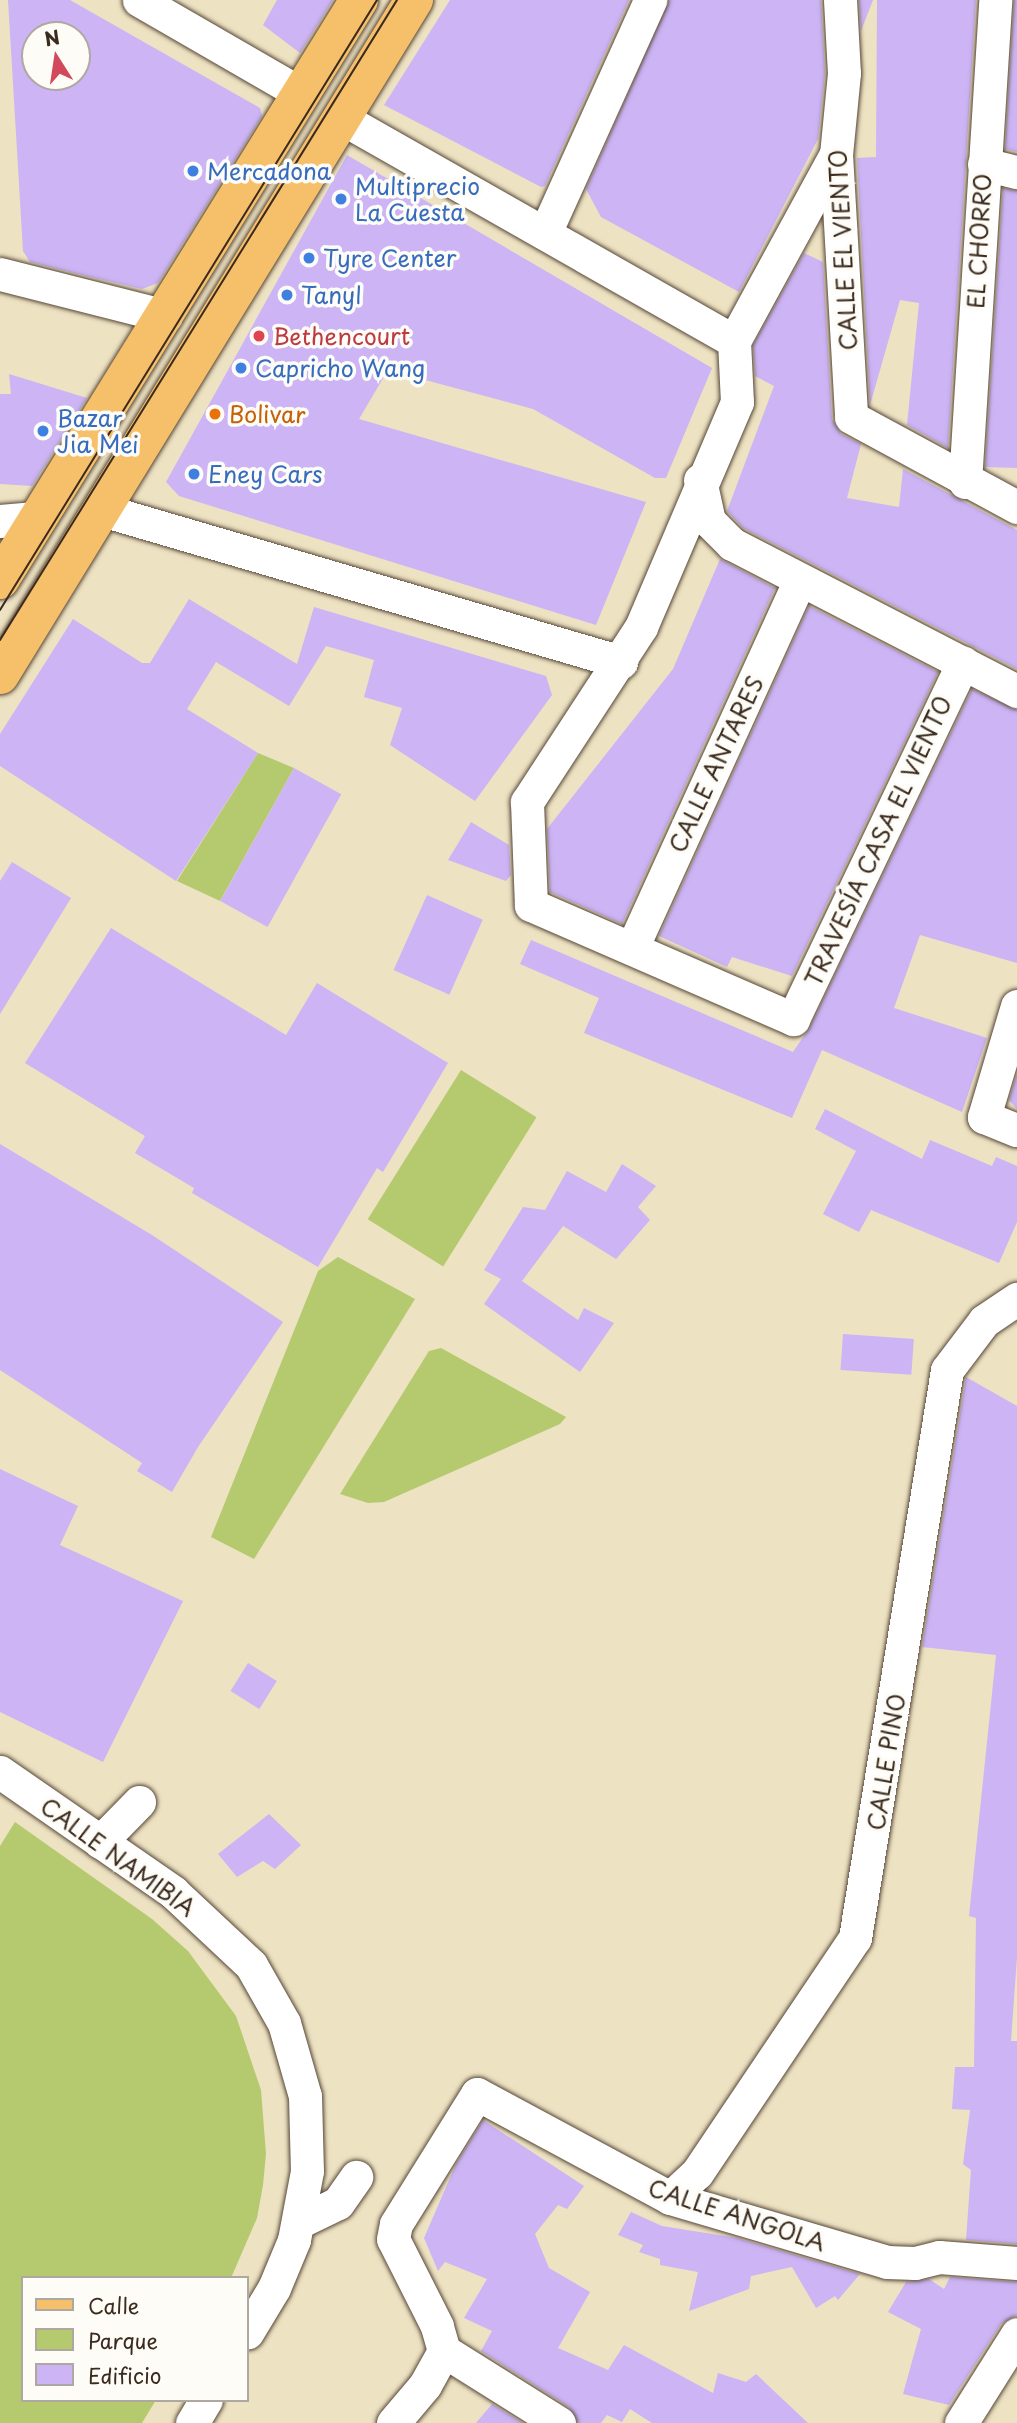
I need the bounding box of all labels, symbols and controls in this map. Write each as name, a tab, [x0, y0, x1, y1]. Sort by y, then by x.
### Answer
north arrow	[21, 21, 91, 91]
text: N	[42, 22, 62, 53]
street label: CALLE EL VIENTO	[824, 147, 862, 353]
place label: Mercadona	[207, 157, 331, 185]
marker: Mercadona	[185, 163, 201, 179]
street label: EL CHORRO	[962, 171, 996, 311]
place label: Multiprecio La Cuesta	[355, 172, 480, 226]
marker: Multiprecio La Cuesta	[333, 191, 349, 207]
place label: Tyre Center	[323, 244, 456, 272]
marker: Tyre Center	[301, 250, 317, 266]
place label: Tanyl	[301, 281, 362, 309]
marker: Tanyl	[279, 287, 295, 303]
place label: Bethencourt	[273, 322, 410, 350]
marker: Bethencourt	[251, 328, 267, 344]
place label: Capricho Wang	[255, 354, 426, 382]
marker: Capricho Wang	[233, 360, 249, 376]
place label: Bolivar	[229, 400, 306, 428]
place label: Bazar Jia Mei	[57, 404, 139, 458]
marker: Bolivar	[207, 406, 223, 422]
marker: Bazar Jia Mei	[35, 423, 51, 439]
place label: Eney Cars	[208, 460, 322, 488]
marker: Eney Cars	[186, 466, 202, 482]
street label: CALLE ANTARES	[662, 670, 770, 858]
street label: TRAVESÍA CASA EL VIENTO	[798, 690, 958, 992]
street label: CALLE PINO	[861, 1690, 911, 1834]
street label: CALLE NAMIBIA	[34, 1790, 202, 1924]
street label: CALLE ANGOLA	[644, 2173, 830, 2257]
legend	[21, 2276, 248, 2402]
text: Calle	[88, 2289, 139, 2321]
text: Parque	[88, 2324, 158, 2356]
text: Edificio	[88, 2359, 161, 2391]

